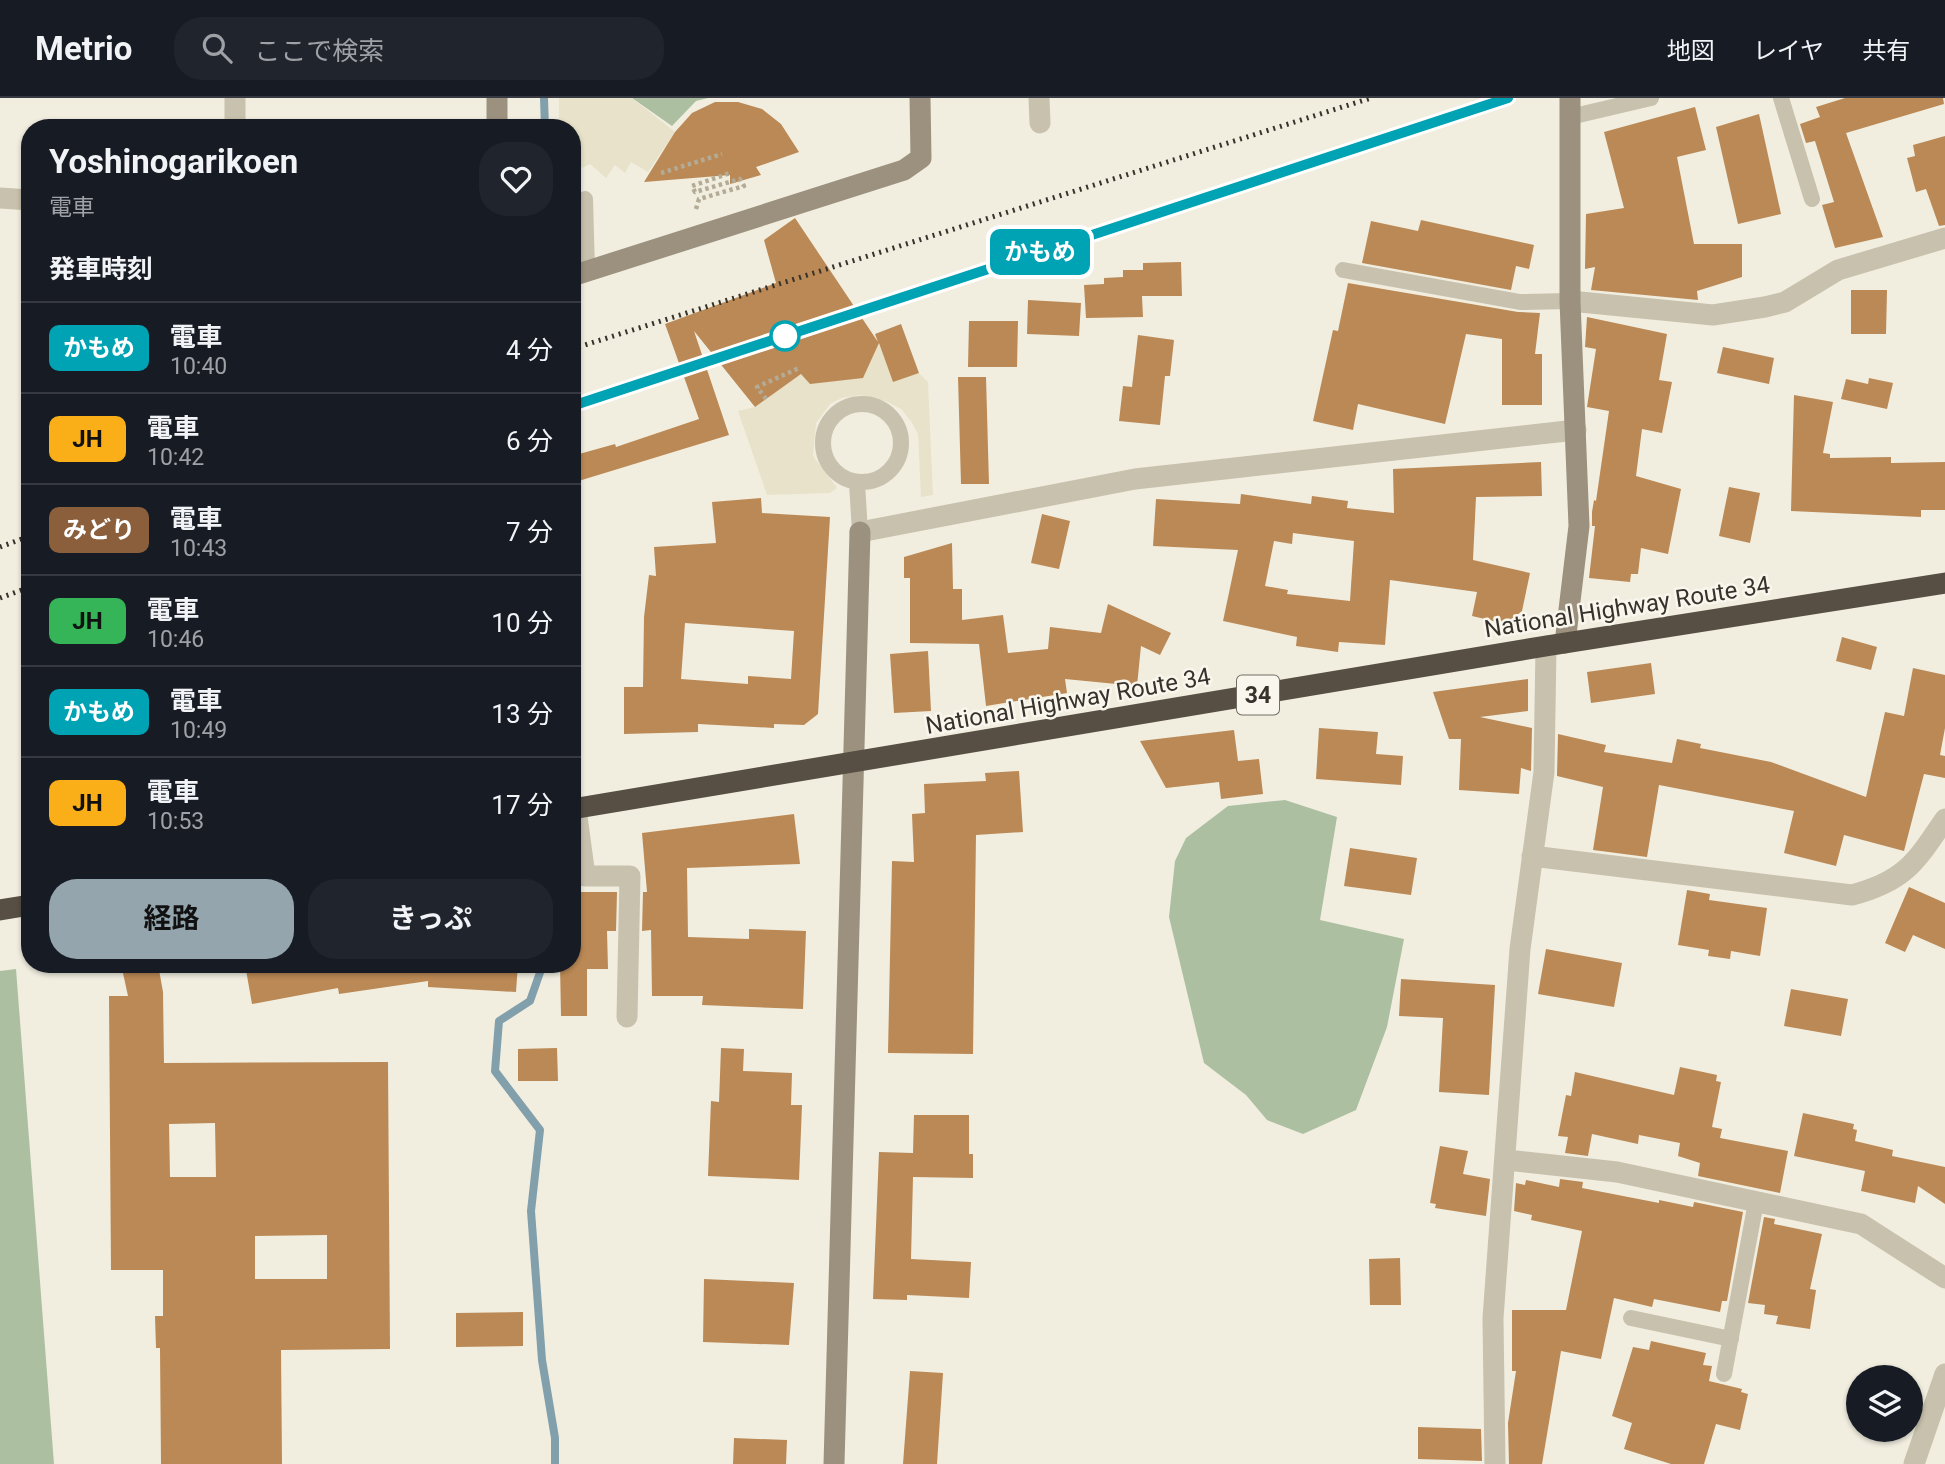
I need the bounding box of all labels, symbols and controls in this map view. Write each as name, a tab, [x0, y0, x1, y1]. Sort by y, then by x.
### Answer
search box	[174, 17, 664, 80]
text: Metrio	[35, 29, 132, 68]
icon: search	[198, 29, 236, 67]
text: ここで検索	[254, 36, 384, 66]
text: 地図	[1667, 37, 1715, 65]
text: レイヤ	[1753, 37, 1824, 65]
text: 共有	[1862, 37, 1910, 65]
text: Yoshinogarikoen	[49, 142, 298, 181]
button: heart	[479, 142, 553, 216]
text: 電車	[49, 194, 95, 221]
line badge: かもめ	[1000, 229, 1080, 275]
text: かもめ	[1004, 238, 1076, 266]
text: 発車時刻	[49, 254, 153, 284]
unlabelled marker	[770, 321, 800, 351]
text: 電車	[170, 322, 222, 352]
text: かもめ	[63, 334, 135, 362]
text: 4 分	[506, 335, 553, 365]
text: 10:40	[170, 353, 227, 380]
text: 電車	[147, 413, 199, 443]
text: JH	[72, 425, 103, 453]
text: 6 分	[506, 426, 553, 456]
text: 10:42	[147, 444, 204, 471]
text: 電車	[170, 504, 222, 534]
text: みどり	[63, 516, 135, 544]
text: 7 分	[506, 517, 553, 547]
text: 10:43	[170, 535, 227, 562]
street label: National Highway Route 34	[1482, 571, 1772, 643]
text: 電車	[147, 595, 199, 625]
text: JH	[72, 607, 103, 635]
text: 10 分	[491, 608, 553, 638]
text: 10:46	[147, 626, 204, 653]
street label: National Highway Route 34	[923, 662, 1213, 740]
road number: 34	[1237, 676, 1279, 715]
text: 電車	[170, 686, 222, 716]
text: かもめ	[63, 698, 135, 726]
text: 13 分	[491, 699, 553, 729]
text: 10:49	[170, 717, 227, 744]
text: 電車	[147, 777, 199, 807]
text: JH	[72, 789, 103, 817]
text: 17 分	[491, 790, 553, 820]
text: 10:53	[147, 808, 204, 835]
button: 経路	[49, 879, 294, 959]
button: きっぷ	[308, 879, 553, 959]
map controls	[1846, 1365, 1923, 1442]
button: layers	[1846, 1365, 1923, 1442]

